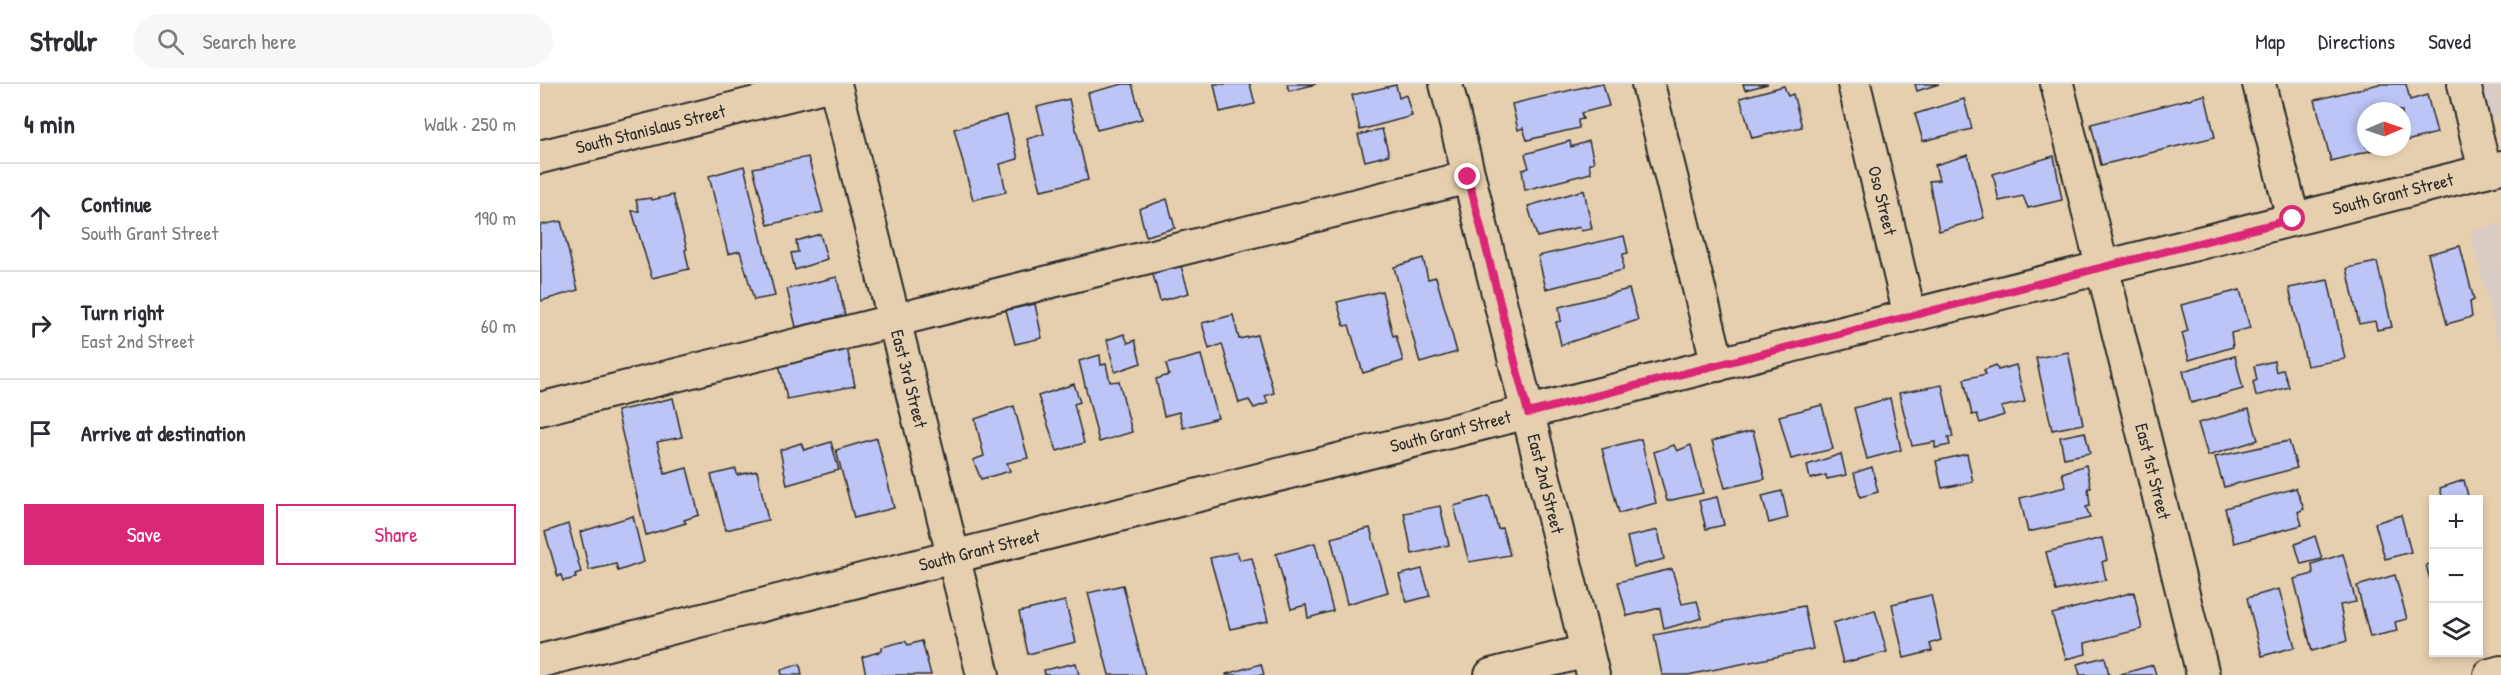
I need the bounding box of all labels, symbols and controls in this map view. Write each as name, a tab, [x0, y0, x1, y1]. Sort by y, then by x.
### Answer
search box	[133, 14, 553, 68]
text: Strollr	[30, 22, 97, 60]
icon: search	[154, 25, 187, 58]
text: Search here	[202, 26, 296, 56]
text: Map	[2255, 27, 2285, 56]
text: Directions	[2318, 27, 2395, 56]
text: Saved	[2428, 27, 2471, 56]
street label: South Stanislaus Street	[573, 98, 729, 160]
north arrow	[2357, 102, 2411, 156]
text: 4 min	[24, 106, 75, 141]
text: Walk · 250 m	[424, 110, 516, 137]
route end	[1454, 163, 1480, 189]
street label: Oso Street	[1862, 163, 1903, 238]
street label: South Grant Street	[2330, 166, 2457, 221]
text: Continue	[81, 189, 152, 219]
icon: ahead	[24, 201, 57, 234]
text: 190 m	[474, 204, 516, 231]
route start	[2279, 205, 2305, 231]
text: South Grant Street	[81, 219, 218, 246]
text: Turn right	[81, 297, 164, 327]
icon: right	[24, 309, 57, 342]
text: 60 m	[481, 312, 516, 339]
text: East 2nd Street	[81, 327, 194, 354]
street label: East 3rd Street	[885, 327, 934, 431]
street label: South Grant Street	[1387, 404, 1514, 458]
icon: arrive	[24, 417, 57, 450]
text: Arrive at destination	[81, 418, 246, 448]
street label: East 1st Street	[2129, 421, 2177, 523]
street label: East 2nd Street	[1521, 431, 1571, 537]
map controls	[2429, 495, 2483, 657]
button: +	[2429, 495, 2483, 549]
button: Save	[24, 504, 264, 565]
button: Share	[276, 504, 516, 565]
street label: South Grant Street	[916, 522, 1043, 577]
button: −	[2429, 549, 2483, 603]
button: layers	[2429, 603, 2483, 657]

